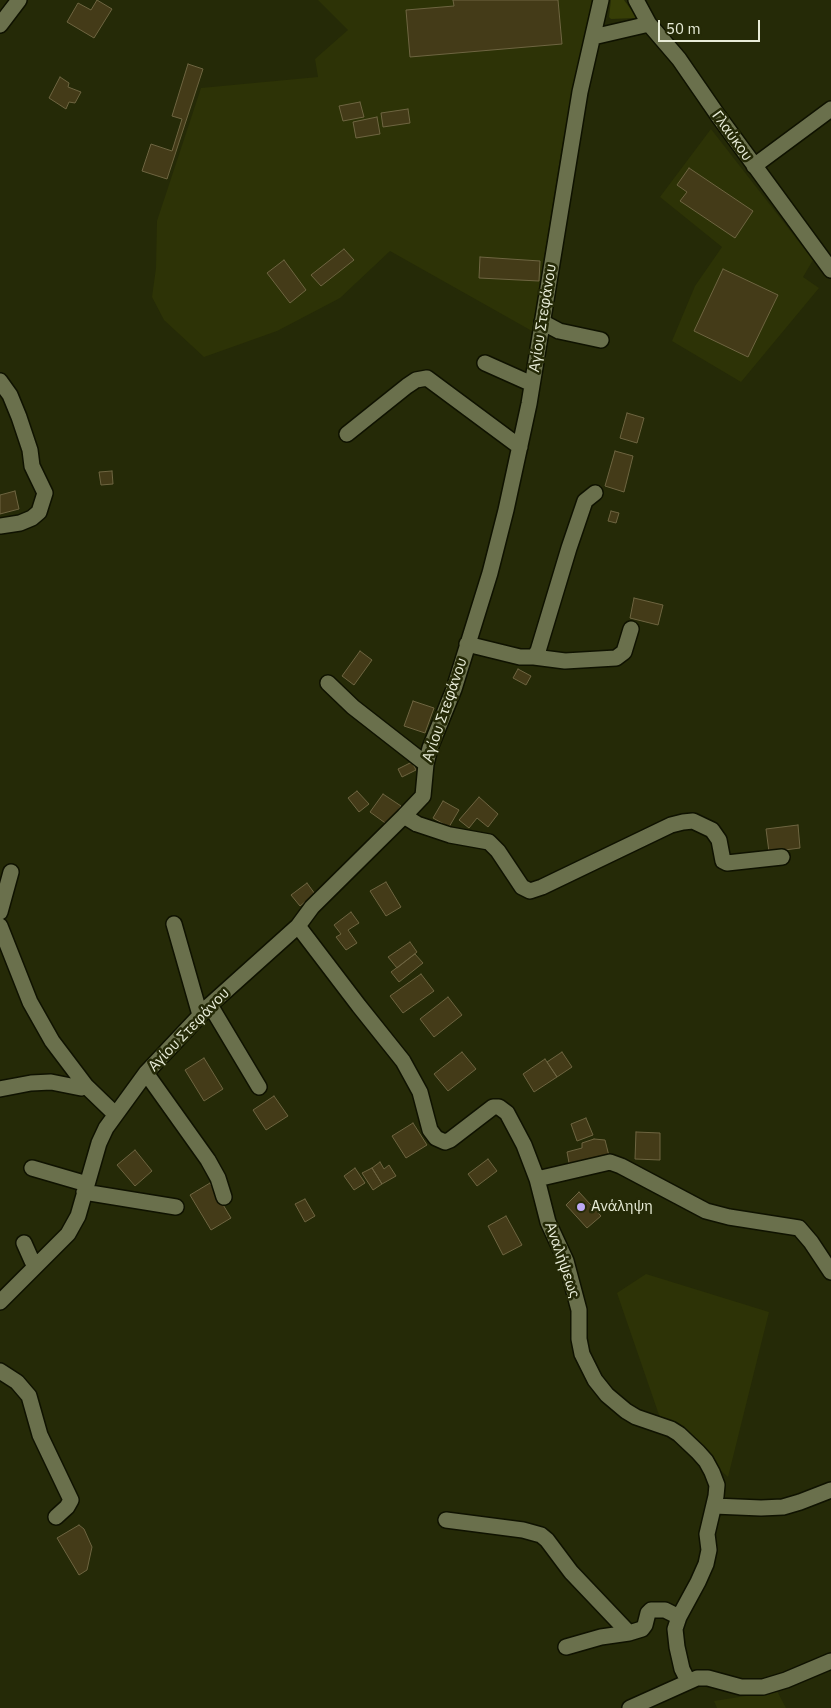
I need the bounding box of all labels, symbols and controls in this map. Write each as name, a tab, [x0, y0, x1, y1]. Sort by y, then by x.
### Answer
scale bar	[661, 10, 764, 42]
text: 50 m	[666, 19, 701, 38]
street label: Γλαύκου	[708, 107, 756, 165]
street label: Αγίου Στεφάνου	[526, 263, 560, 373]
street label: Αγίου Στεφάνου	[419, 655, 471, 765]
street label: Αγίου Στεφάνου	[145, 984, 233, 1076]
place label: Ανάληψη	[591, 1198, 653, 1216]
marker: Ανάληψη	[575, 1201, 587, 1213]
street label: Αναλήψεως	[541, 1220, 583, 1300]

